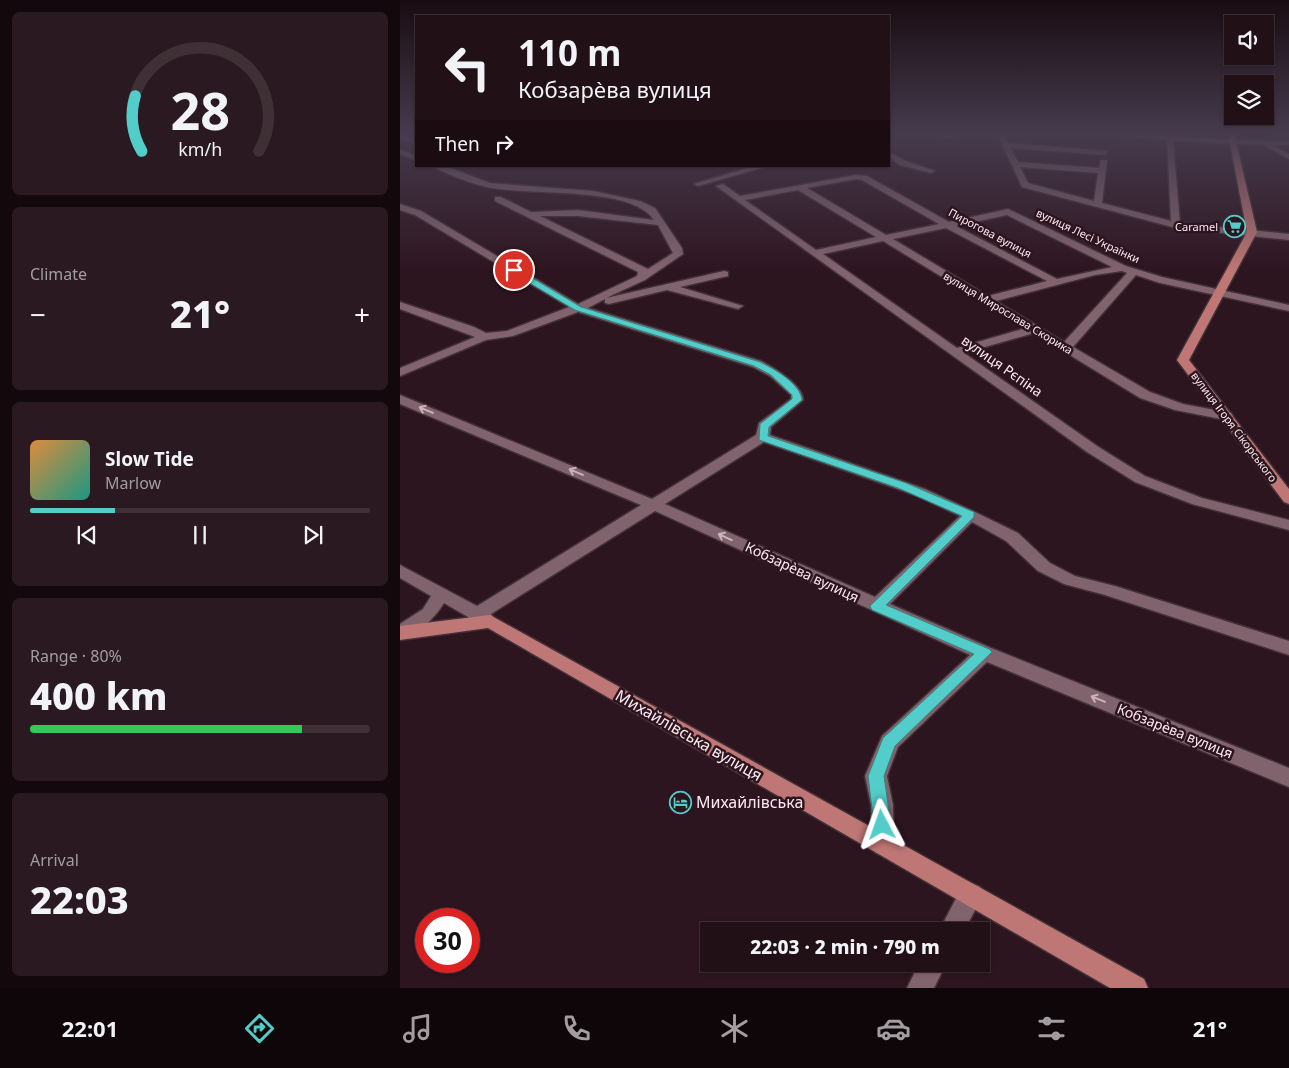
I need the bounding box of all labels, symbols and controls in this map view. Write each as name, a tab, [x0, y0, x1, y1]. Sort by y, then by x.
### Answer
map controls	[1224, 15, 1274, 125]
button: sound	[1224, 15, 1274, 65]
text: 110 m	[518, 29, 621, 76]
icon: left	[435, 35, 500, 100]
text: 28	[170, 74, 230, 145]
text: Кобзарèва вулиця	[518, 74, 712, 104]
button: layers	[1224, 75, 1274, 125]
icon: right	[490, 130, 518, 158]
text: Then	[435, 131, 480, 157]
text: km/h	[178, 137, 222, 161]
street label: Пирогова вулиця	[946, 204, 1034, 261]
street label: вулиця Лесі Українки	[1034, 205, 1143, 266]
supermarket icon: Caramel	[1222, 215, 1246, 239]
place label: Caramel	[1175, 219, 1218, 234]
pin	[493, 249, 535, 291]
icon: arrive	[500, 256, 528, 284]
text: Climate	[30, 263, 87, 285]
street label: вулиця Мирослава Скорика	[941, 268, 1076, 357]
text: 21°	[170, 287, 230, 339]
text: −	[30, 295, 46, 333]
text: +	[354, 295, 370, 333]
street label: вулиця Рєпіна	[958, 331, 1047, 401]
street label: вулиця Ігоря Сікорського	[1188, 369, 1281, 485]
one-way arrow	[418, 404, 433, 413]
text: Slow Tide	[105, 446, 194, 472]
one-way arrow	[569, 467, 584, 476]
text: Marlow	[105, 472, 161, 494]
icon: previous	[73, 521, 101, 549]
icon: pause	[186, 521, 214, 549]
icon: next	[299, 521, 327, 549]
one-way arrow	[718, 531, 733, 541]
street label: Кобзарèва вулиця	[742, 537, 862, 606]
text: Range · 80%	[30, 645, 122, 667]
text: 400 km	[30, 669, 168, 721]
street label: Михайлівська вулиця	[612, 684, 766, 786]
one-way arrow	[1091, 694, 1106, 704]
street label: Кобзарèва вулиця	[1114, 699, 1236, 762]
hotel icon: Михайлівська	[668, 790, 692, 814]
place label: Михайлівська	[696, 791, 803, 813]
position arrow	[855, 798, 907, 850]
text: Arrival	[30, 849, 79, 871]
text: 22:03	[30, 873, 129, 925]
speed limit sign: 30	[415, 908, 480, 973]
text: 22:03 · 2 min · 790 m	[750, 934, 940, 960]
icon: directions	[242, 1011, 277, 1046]
icon: music	[400, 1011, 435, 1046]
icon: phone	[559, 1011, 594, 1046]
icon: climate	[717, 1011, 752, 1046]
icon: car	[876, 1011, 911, 1046]
icon: filters	[1034, 1011, 1069, 1046]
text: 22:01	[62, 1013, 118, 1043]
text: 21°	[1193, 1013, 1227, 1043]

